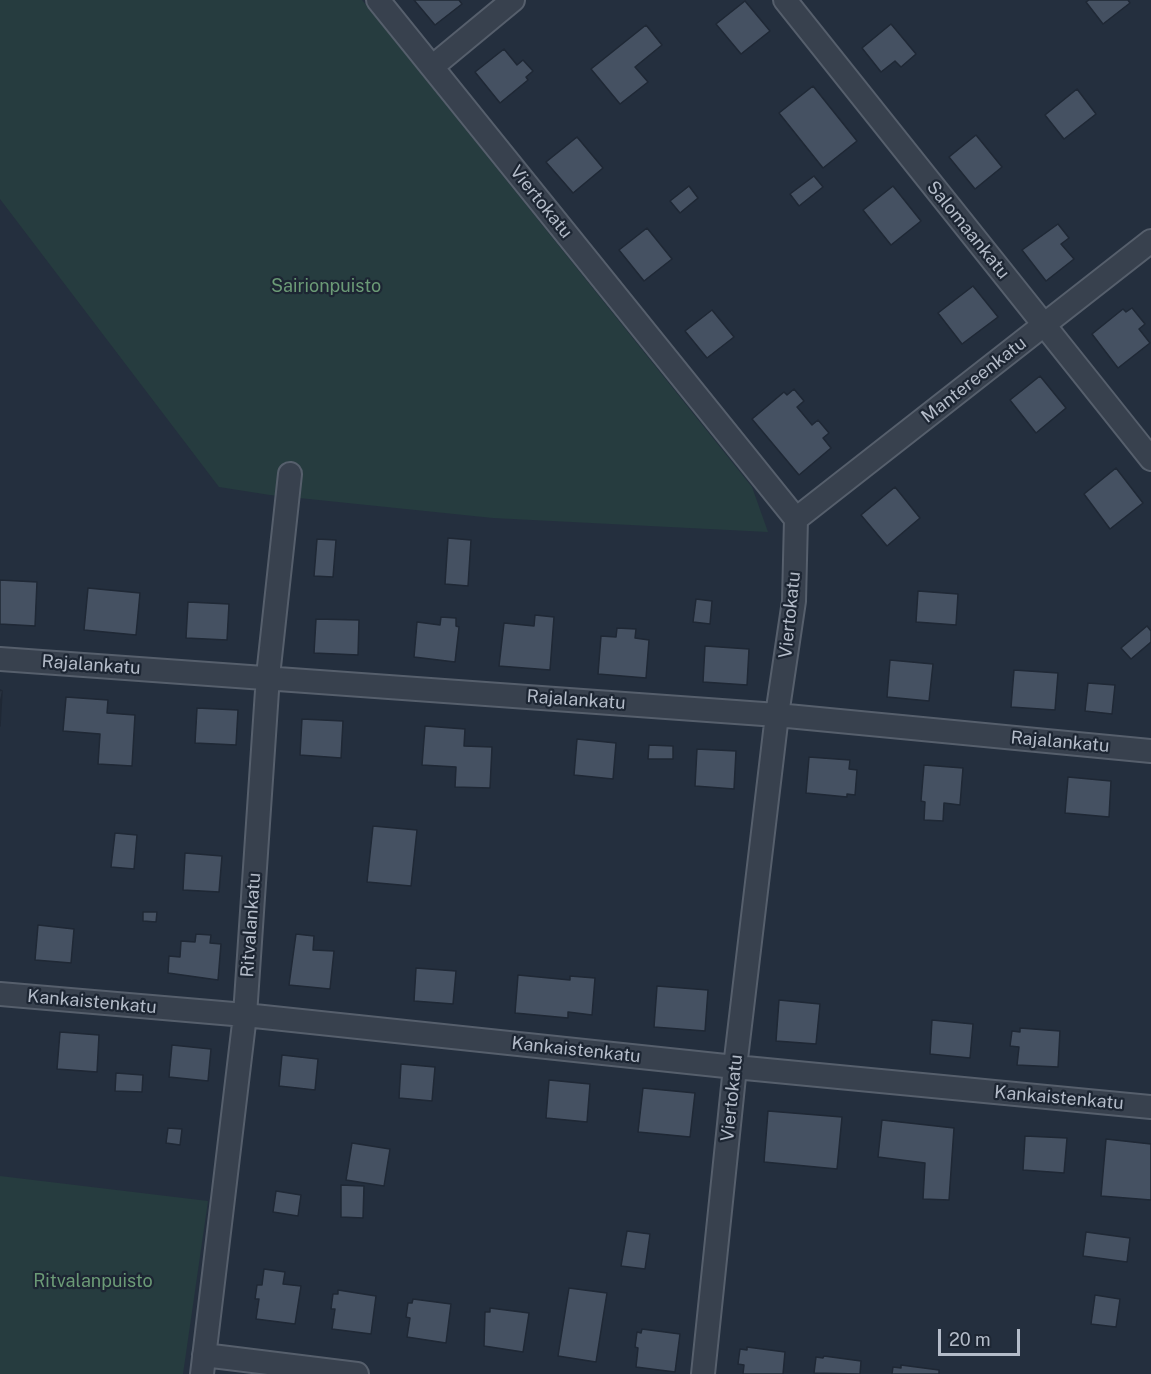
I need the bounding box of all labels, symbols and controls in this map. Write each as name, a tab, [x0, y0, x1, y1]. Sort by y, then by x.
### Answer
street label: Viertokatu	[505, 161, 577, 243]
street label: Salomaankatu	[922, 177, 1014, 283]
park label: Sairionpuisto	[271, 275, 381, 297]
street label: Mantereenkatu	[917, 332, 1031, 428]
street label: Viertokatu	[775, 570, 805, 660]
street label: Rajalankatu	[41, 651, 141, 679]
street label: Rajalankatu	[526, 686, 626, 714]
street label: Rajalankatu	[1010, 727, 1110, 757]
street label: Ritvalankatu	[237, 872, 265, 978]
street label: Kankaistenkatu	[26, 986, 158, 1018]
street label: Kankaistenkatu	[510, 1032, 642, 1068]
street label: Viertokatu	[717, 1053, 747, 1143]
street label: Kankaistenkatu	[993, 1082, 1125, 1114]
park label: Ritvalanpuisto	[33, 1270, 153, 1292]
scale bar	[941, 1317, 1024, 1355]
text: 20 m	[949, 1329, 991, 1350]

